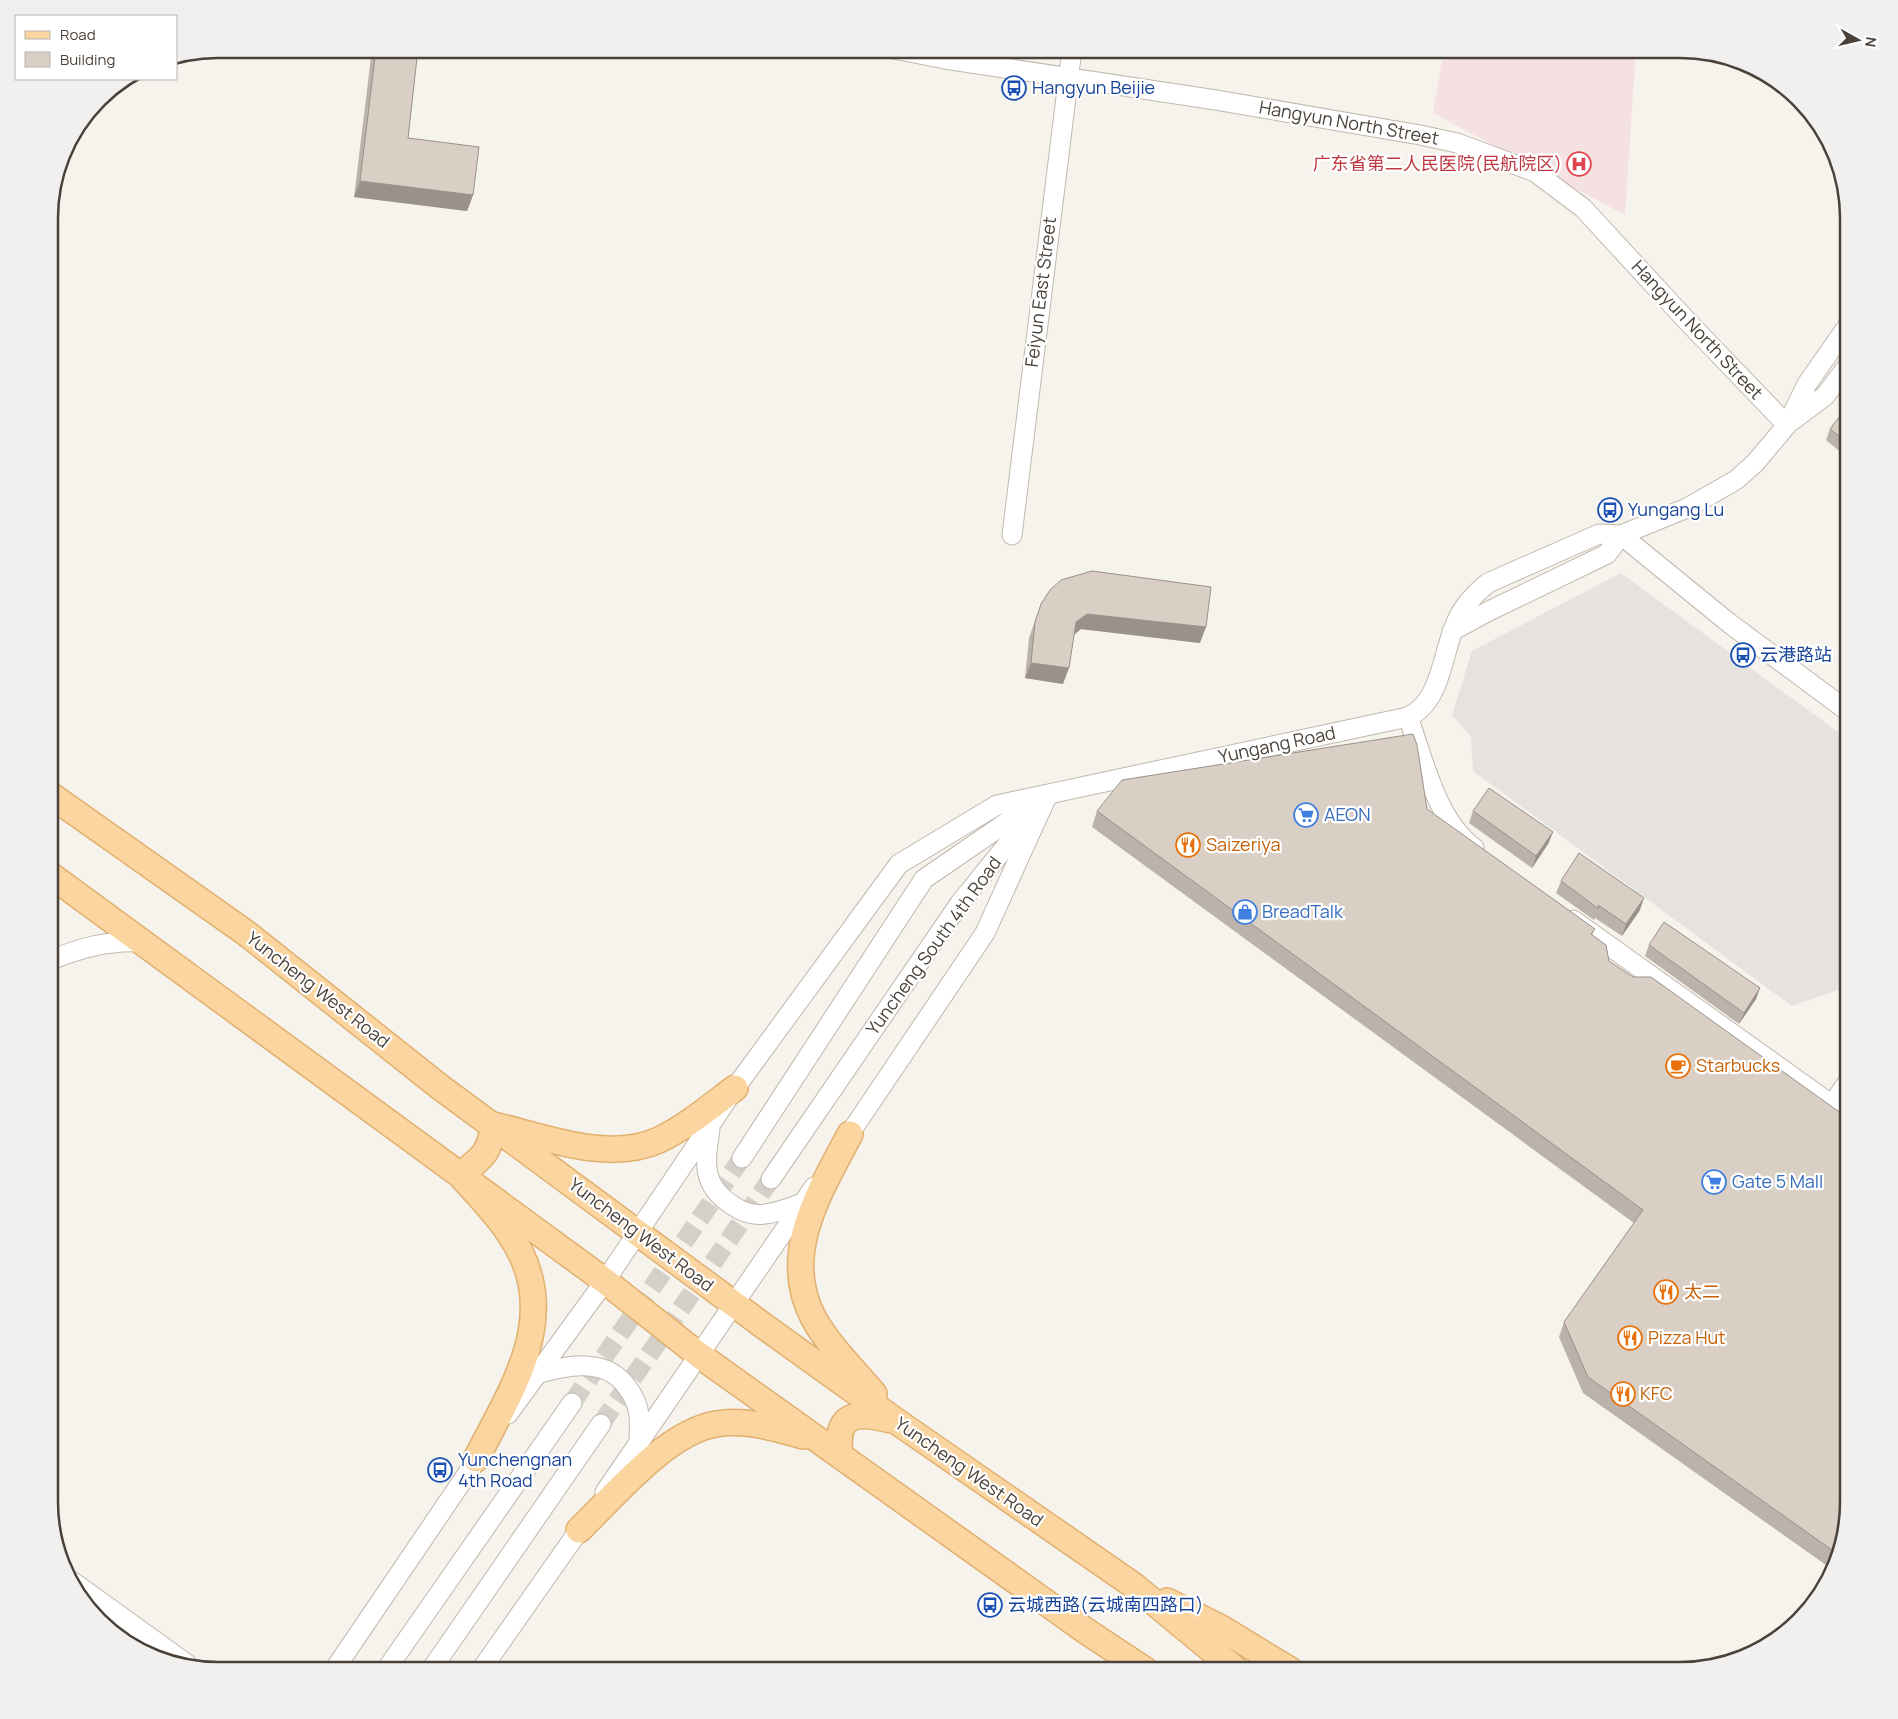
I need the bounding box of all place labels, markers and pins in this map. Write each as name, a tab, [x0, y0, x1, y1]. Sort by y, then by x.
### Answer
bus stop icon: Hangyun Beijie	[1001, 75, 1027, 101]
place label: Hangyun Beijie	[1032, 75, 1155, 99]
place label: 广东省第二人民医院(民航院区)	[1313, 151, 1562, 175]
hospital icon: 广东省第二人民医院(民航院区)	[1566, 151, 1592, 177]
bus stop icon: Yungang Lu	[1597, 497, 1623, 523]
place label: Yungang Lu	[1628, 497, 1724, 521]
bus stop icon: 云港路站	[1730, 642, 1756, 668]
place label: 云港路站	[1760, 642, 1832, 666]
supermarket icon: AEON	[1293, 802, 1319, 828]
place label: AEON	[1324, 802, 1370, 826]
restaurant icon: Saizeriya	[1175, 832, 1201, 858]
place label: Saizeriya	[1206, 832, 1280, 856]
shop icon: BreadTalk	[1232, 899, 1258, 925]
place label: BreadTalk	[1262, 899, 1344, 923]
cafe icon: Starbucks	[1665, 1053, 1691, 1079]
place label: Starbucks	[1696, 1053, 1780, 1077]
supermarket icon: Gate 5 Mall	[1701, 1169, 1727, 1195]
place label: Gate 5 Mall	[1732, 1169, 1823, 1193]
restaurant icon: 太二	[1653, 1279, 1679, 1305]
place label: 太二	[1684, 1279, 1720, 1303]
restaurant icon: Pizza Hut	[1617, 1325, 1643, 1351]
place label: Pizza Hut	[1648, 1325, 1725, 1349]
restaurant icon: KFC	[1610, 1381, 1636, 1407]
place label: KFC	[1640, 1381, 1673, 1405]
place label: Yunchengnan 4th Road	[458, 1447, 572, 1492]
bus stop icon: Yunchengnan 4th Road	[427, 1457, 453, 1483]
bus stop icon: 云城西路(云城南四路口)	[977, 1592, 1003, 1618]
place label: 云城西路(云城南四路口)	[1008, 1592, 1203, 1616]

